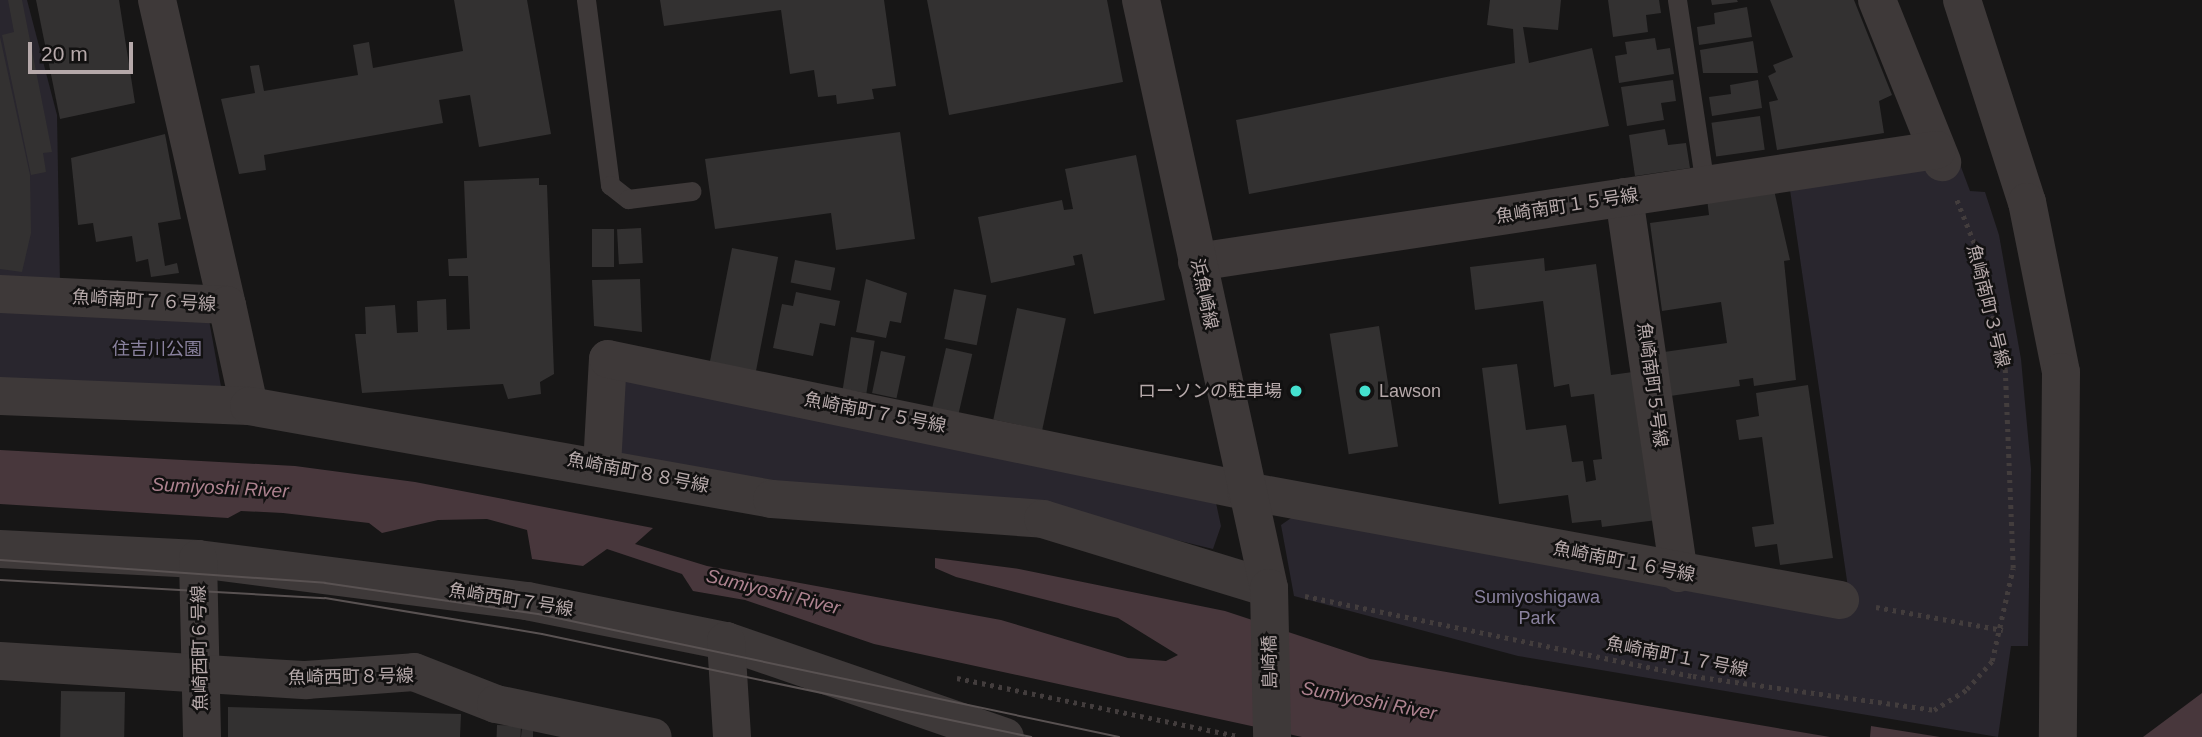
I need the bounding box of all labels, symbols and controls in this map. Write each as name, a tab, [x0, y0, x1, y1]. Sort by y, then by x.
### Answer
scale bar	[32, 28, 136, 72]
text: 20 m	[41, 42, 88, 65]
street label: 魚崎南町１５号線	[1494, 184, 1640, 228]
street label: 魚崎南町３号線	[1962, 242, 2014, 370]
street label: 浜魚崎線	[1186, 257, 1222, 331]
street label: 魚崎南町７６号線	[72, 286, 216, 316]
street label: 魚崎南町５号線	[1633, 321, 1671, 449]
park label: 住吉川公園	[112, 338, 202, 360]
place label: ローソンの駐車場	[1138, 380, 1282, 402]
place label: Lawson	[1379, 380, 1441, 402]
marker: ローソンの駐車場	[1288, 383, 1304, 399]
marker: Lawson	[1357, 383, 1373, 399]
street label: 魚崎南町７５号線	[802, 389, 948, 437]
street label: 魚崎南町８８号線	[565, 449, 711, 497]
water label: Sumiyoshi River	[151, 473, 289, 503]
street label: 魚崎南町１６号線	[1551, 538, 1697, 586]
water label: Sumiyoshi River	[704, 564, 842, 620]
street label: 魚崎西町７号線	[447, 579, 575, 621]
street label: 魚崎西町６号線	[188, 585, 212, 711]
park label: Sumiyoshigawa Park	[1474, 587, 1600, 630]
street label: 魚崎南町１７号線	[1604, 633, 1750, 681]
street label: 島崎橋	[1259, 635, 1281, 689]
street label: 魚崎西町８号線	[288, 665, 414, 689]
water label: Sumiyoshi River	[1299, 677, 1439, 725]

